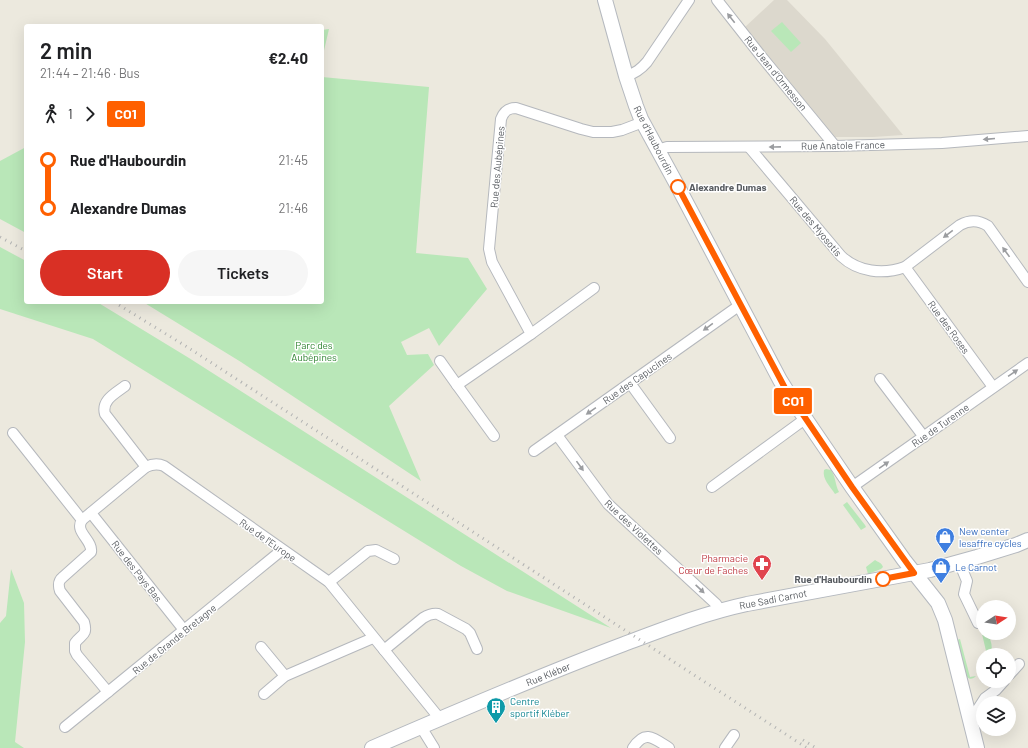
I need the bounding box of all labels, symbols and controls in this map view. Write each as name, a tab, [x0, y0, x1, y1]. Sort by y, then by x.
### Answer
one-way arrow	[727, 12, 735, 23]
street label: Rue Jean d'Ormesson	[742, 33, 810, 113]
text: 2 min	[40, 37, 92, 63]
text: €2.40	[268, 49, 308, 67]
text: 21:44 – 21:46 · Bus	[40, 65, 140, 81]
icon: walk	[40, 103, 62, 125]
icon: forward	[79, 103, 101, 125]
street label: Rue d'Haubourdin	[631, 104, 677, 176]
text: CO1	[115, 105, 137, 122]
text: 1	[68, 106, 73, 122]
street label: Rue des Aubépines	[487, 125, 507, 208]
one-way arrow	[983, 136, 995, 143]
street label: Rue Anatole France	[801, 138, 885, 152]
one-way arrow	[768, 144, 781, 150]
text: Rue d'Haubourdin	[70, 151, 186, 169]
text: 21:45	[278, 152, 308, 168]
marker: Alexandre Dumas	[670, 179, 686, 195]
place label: Alexandre Dumas	[689, 181, 767, 193]
street label: Rue des Myosotis	[787, 194, 845, 259]
text: Alexandre Dumas	[70, 199, 186, 217]
text: 21:46	[278, 200, 308, 216]
one-way arrow	[942, 230, 953, 238]
one-way arrow	[1002, 246, 1010, 257]
button: Start	[40, 250, 170, 296]
button: Tickets	[178, 250, 308, 296]
street label: Rue des Roses	[926, 298, 972, 356]
one-way arrow	[703, 323, 713, 331]
park label: Parc des Aubépines	[291, 339, 337, 363]
street label: Rue des Capucines	[600, 350, 674, 406]
one-way arrow	[1007, 369, 1018, 377]
line badge: CO1	[770, 388, 816, 414]
text: CO1	[782, 392, 804, 409]
street label: Rue de Turenne	[909, 401, 971, 449]
one-way arrow	[586, 407, 596, 415]
one-way arrow	[576, 461, 584, 472]
one-way arrow	[878, 461, 889, 469]
street label: Rue des Violettes	[602, 497, 666, 557]
street label: Rue de l'Europe	[237, 516, 299, 564]
place label: New center lesaffre cycles	[959, 525, 1022, 549]
shop icon: New center lesaffre cycles	[934, 526, 956, 554]
street label: Rue des Pays Bas	[109, 538, 165, 604]
place label: Pharmacie Cœur de Faches	[679, 552, 748, 576]
pharmacy icon: Pharmacie Cœur de Faches	[751, 553, 773, 581]
shop icon: Le Carnot	[930, 556, 952, 584]
place label: Le Carnot	[955, 561, 997, 573]
marker: Rue d'Haubourdin	[875, 571, 891, 587]
place label: Rue d'Haubourdin	[795, 573, 872, 585]
one-way arrow	[695, 584, 705, 593]
street label: Rue Sadi Carnot	[738, 586, 808, 611]
north arrow	[976, 600, 1016, 640]
map controls	[976, 600, 1016, 736]
street label: Rue de Grande Bretagne	[130, 601, 218, 677]
button: locate	[976, 648, 1016, 688]
street label: Rue Kléber	[524, 660, 572, 688]
place label: Centre sportif Kléber	[510, 695, 570, 719]
building icon: Centre sportif Kléber	[485, 696, 507, 724]
button: layers	[976, 696, 1016, 736]

